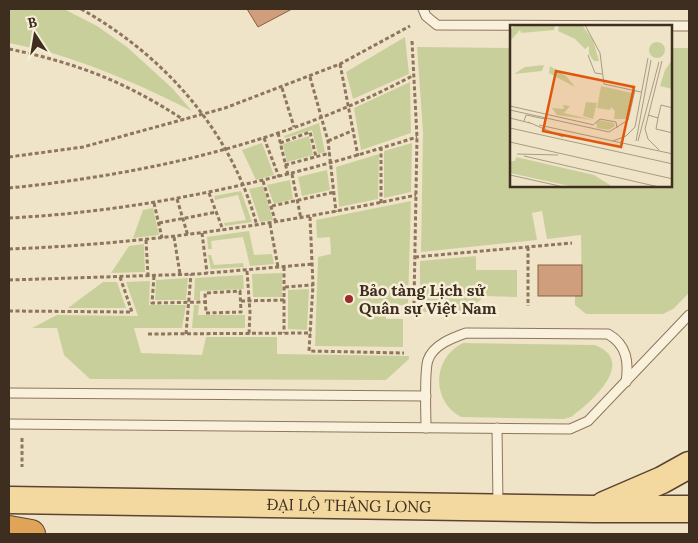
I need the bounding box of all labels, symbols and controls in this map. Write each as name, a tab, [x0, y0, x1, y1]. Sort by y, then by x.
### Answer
north arrow	[10, 10, 60, 60]
text: B	[26, 13, 39, 32]
inset map	[510, 25, 673, 188]
place label: Bảo tàng Lịch sử Quân sự Việt Nam	[359, 280, 497, 318]
marker: Bảo tàng Lịch sử Quân sự Việt Nam	[343, 293, 355, 305]
street label: ĐẠI LỘ THĂNG LONG	[266, 494, 432, 516]

